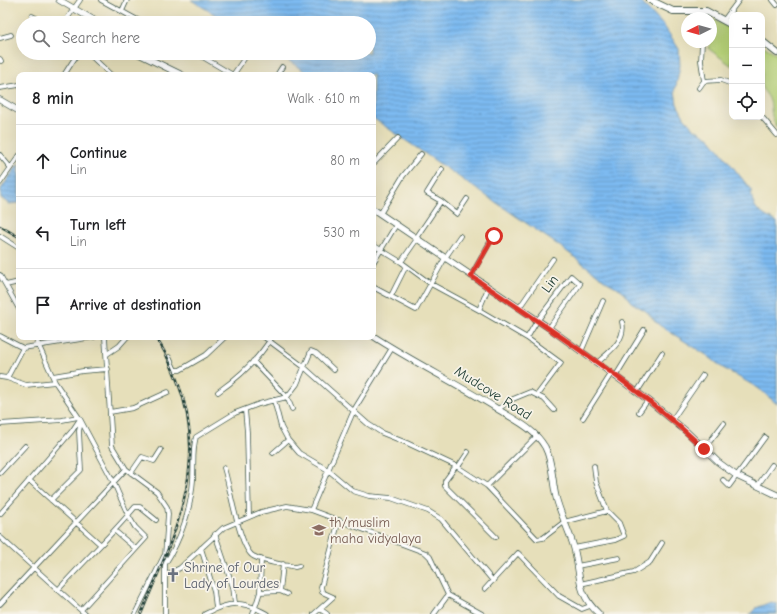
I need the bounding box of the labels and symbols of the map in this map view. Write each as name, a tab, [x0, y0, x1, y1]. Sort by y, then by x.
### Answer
north arrow	[681, 12, 717, 48]
route start	[485, 227, 503, 245]
street label: Lin	[538, 272, 562, 296]
street label: Mudcove Road	[451, 363, 535, 423]
route end	[695, 440, 713, 458]
place label: th/muslim maha vidyalaya	[329, 514, 422, 547]
school or university icon: th/muslim maha vidyalaya	[311, 522, 327, 538]
place label: Shrine of Our Lady of Lourdes	[184, 559, 279, 592]
church icon: Shrine of Our Lady of Lourdes	[165, 567, 181, 583]

